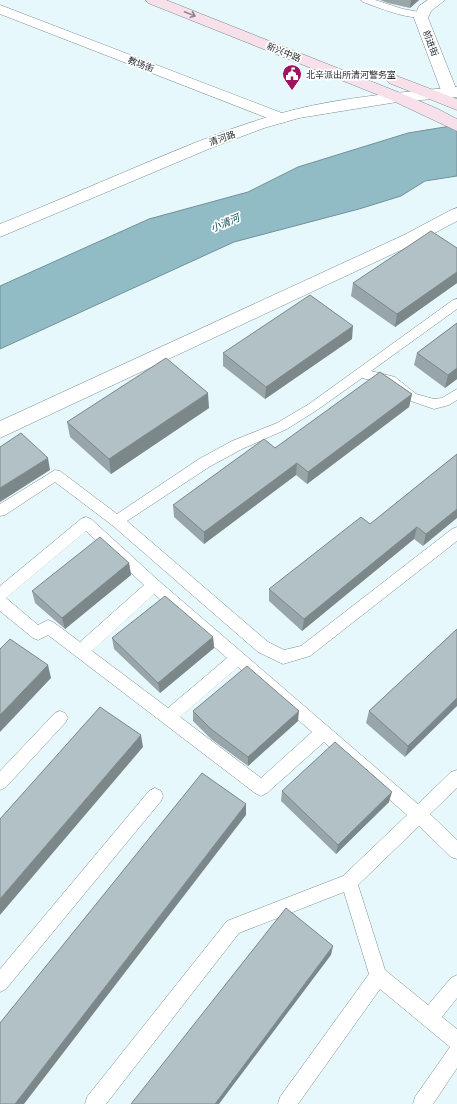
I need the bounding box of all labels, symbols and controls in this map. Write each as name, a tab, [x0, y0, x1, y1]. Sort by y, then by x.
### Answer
one-way arrow	[183, 11, 195, 19]
street label: 前进街	[421, 28, 441, 58]
street label: 新兴中路	[265, 40, 303, 64]
street label: 教场街	[126, 54, 156, 74]
public building icon: 北辛派出所清河警务室	[281, 63, 303, 91]
place label: 北辛派出所清河警务室	[306, 69, 396, 80]
street label: 清河路	[207, 128, 237, 148]
water label: 小清河	[209, 210, 243, 235]

